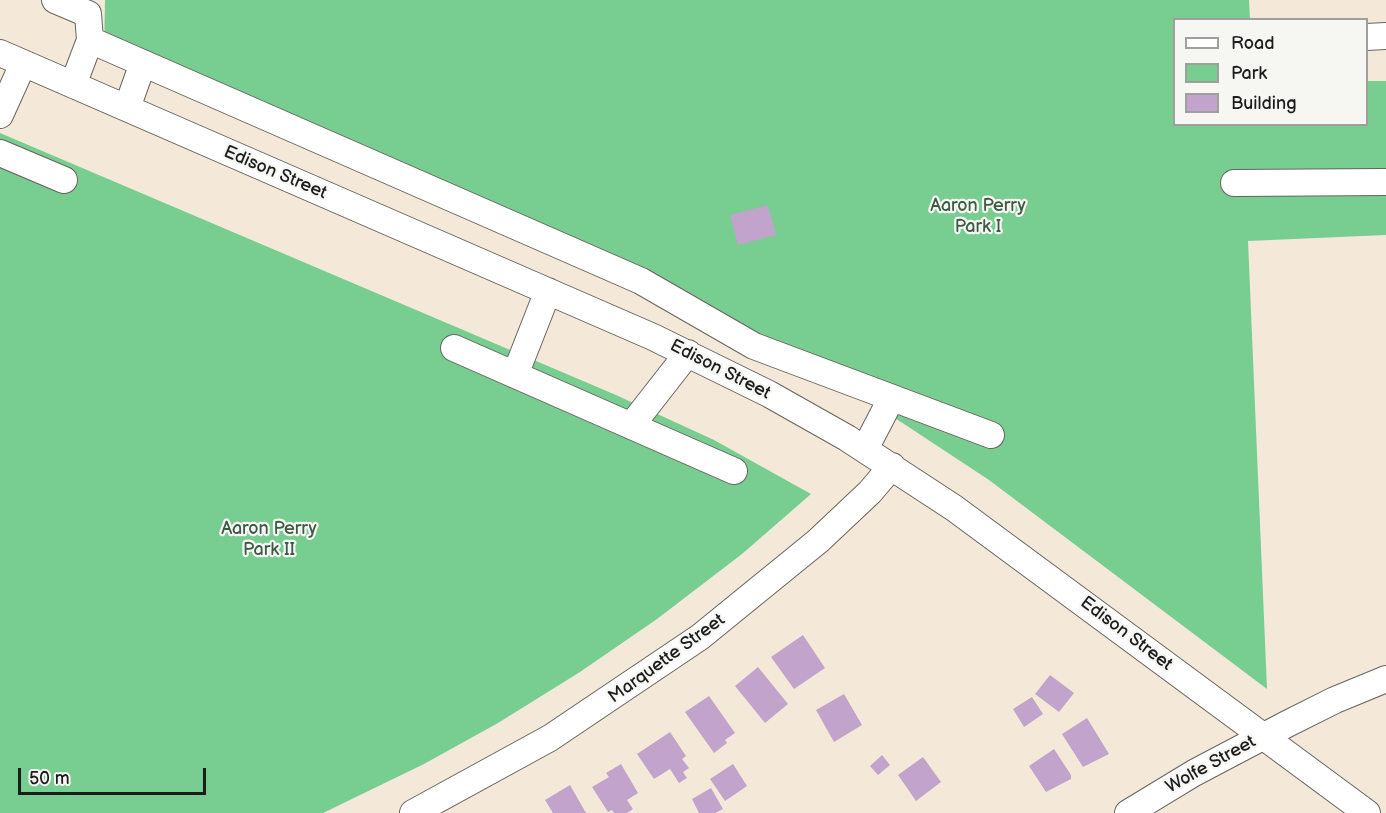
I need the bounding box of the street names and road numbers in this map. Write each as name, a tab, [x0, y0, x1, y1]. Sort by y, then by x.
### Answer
street label: Edison Street	[220, 142, 330, 204]
street label: Edison Street	[666, 335, 774, 405]
street label: Edison Street	[1076, 592, 1176, 676]
street label: Marquette Street	[605, 610, 729, 708]
street label: Wolfe Street	[1162, 731, 1260, 799]

